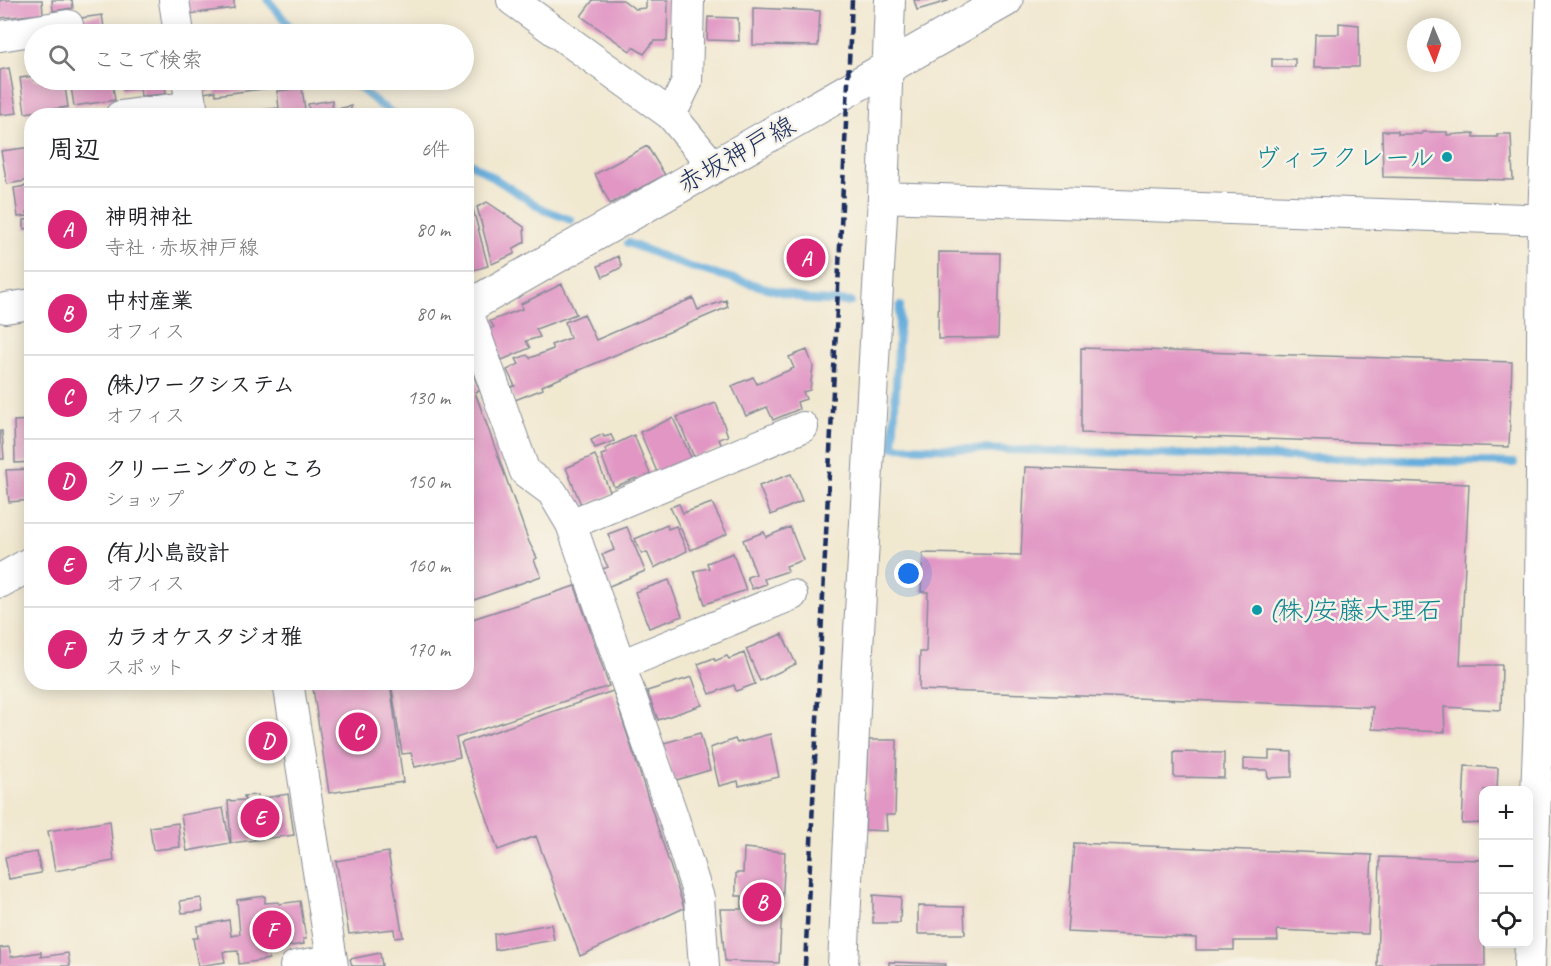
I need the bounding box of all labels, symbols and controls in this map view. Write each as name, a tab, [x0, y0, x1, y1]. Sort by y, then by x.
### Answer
north arrow	[1407, 18, 1461, 72]
search box	[24, 24, 474, 90]
icon: search	[45, 41, 78, 74]
text: ここで検索	[93, 46, 203, 74]
street label: 赤坂神戸線	[671, 108, 801, 200]
text: 周辺	[48, 133, 100, 166]
text: 6件	[421, 137, 450, 162]
place label: ヴィラクレール	[1254, 141, 1435, 174]
marker: ヴィラクレール	[1440, 150, 1454, 164]
text: 神明神社	[105, 203, 193, 231]
text: A	[62, 217, 73, 242]
text: 80 m	[416, 217, 450, 242]
text: 寺社 · 赤坂神戸線	[105, 235, 258, 260]
pin: A	[786, 236, 826, 280]
text: 中村産業	[105, 287, 193, 315]
text: B	[62, 301, 73, 326]
text: 80 m	[416, 301, 450, 326]
text: オフィス	[105, 319, 185, 344]
text: (株)ワークシステム	[105, 371, 295, 399]
text: C	[63, 385, 72, 410]
text: 130 m	[407, 385, 450, 410]
text: オフィス	[105, 403, 185, 428]
text: クリーニングのところ	[105, 455, 325, 483]
text: D	[62, 469, 73, 494]
text: 150 m	[407, 469, 450, 494]
text: ショップ	[105, 487, 184, 512]
text: (有)小島設計	[105, 539, 230, 567]
text: E	[62, 553, 73, 578]
text: 160 m	[407, 553, 450, 578]
your location	[894, 559, 923, 588]
text: オフィス	[105, 571, 185, 596]
place label: (株)安藤大理石	[1269, 594, 1442, 627]
marker: (株)安藤大理石	[1250, 603, 1264, 617]
text: カラオケスタジオ雅	[105, 623, 303, 651]
text: F	[63, 637, 72, 662]
text: 170 m	[407, 637, 450, 662]
text: スポット	[105, 655, 185, 680]
pin: C	[338, 710, 378, 754]
pin: D	[248, 718, 288, 764]
map controls	[1479, 786, 1533, 948]
button: +	[1479, 786, 1533, 840]
pin: E	[240, 796, 280, 840]
button: −	[1479, 840, 1533, 894]
pin: B	[742, 880, 782, 924]
button: locate	[1479, 894, 1533, 948]
pin: F	[252, 908, 292, 952]

